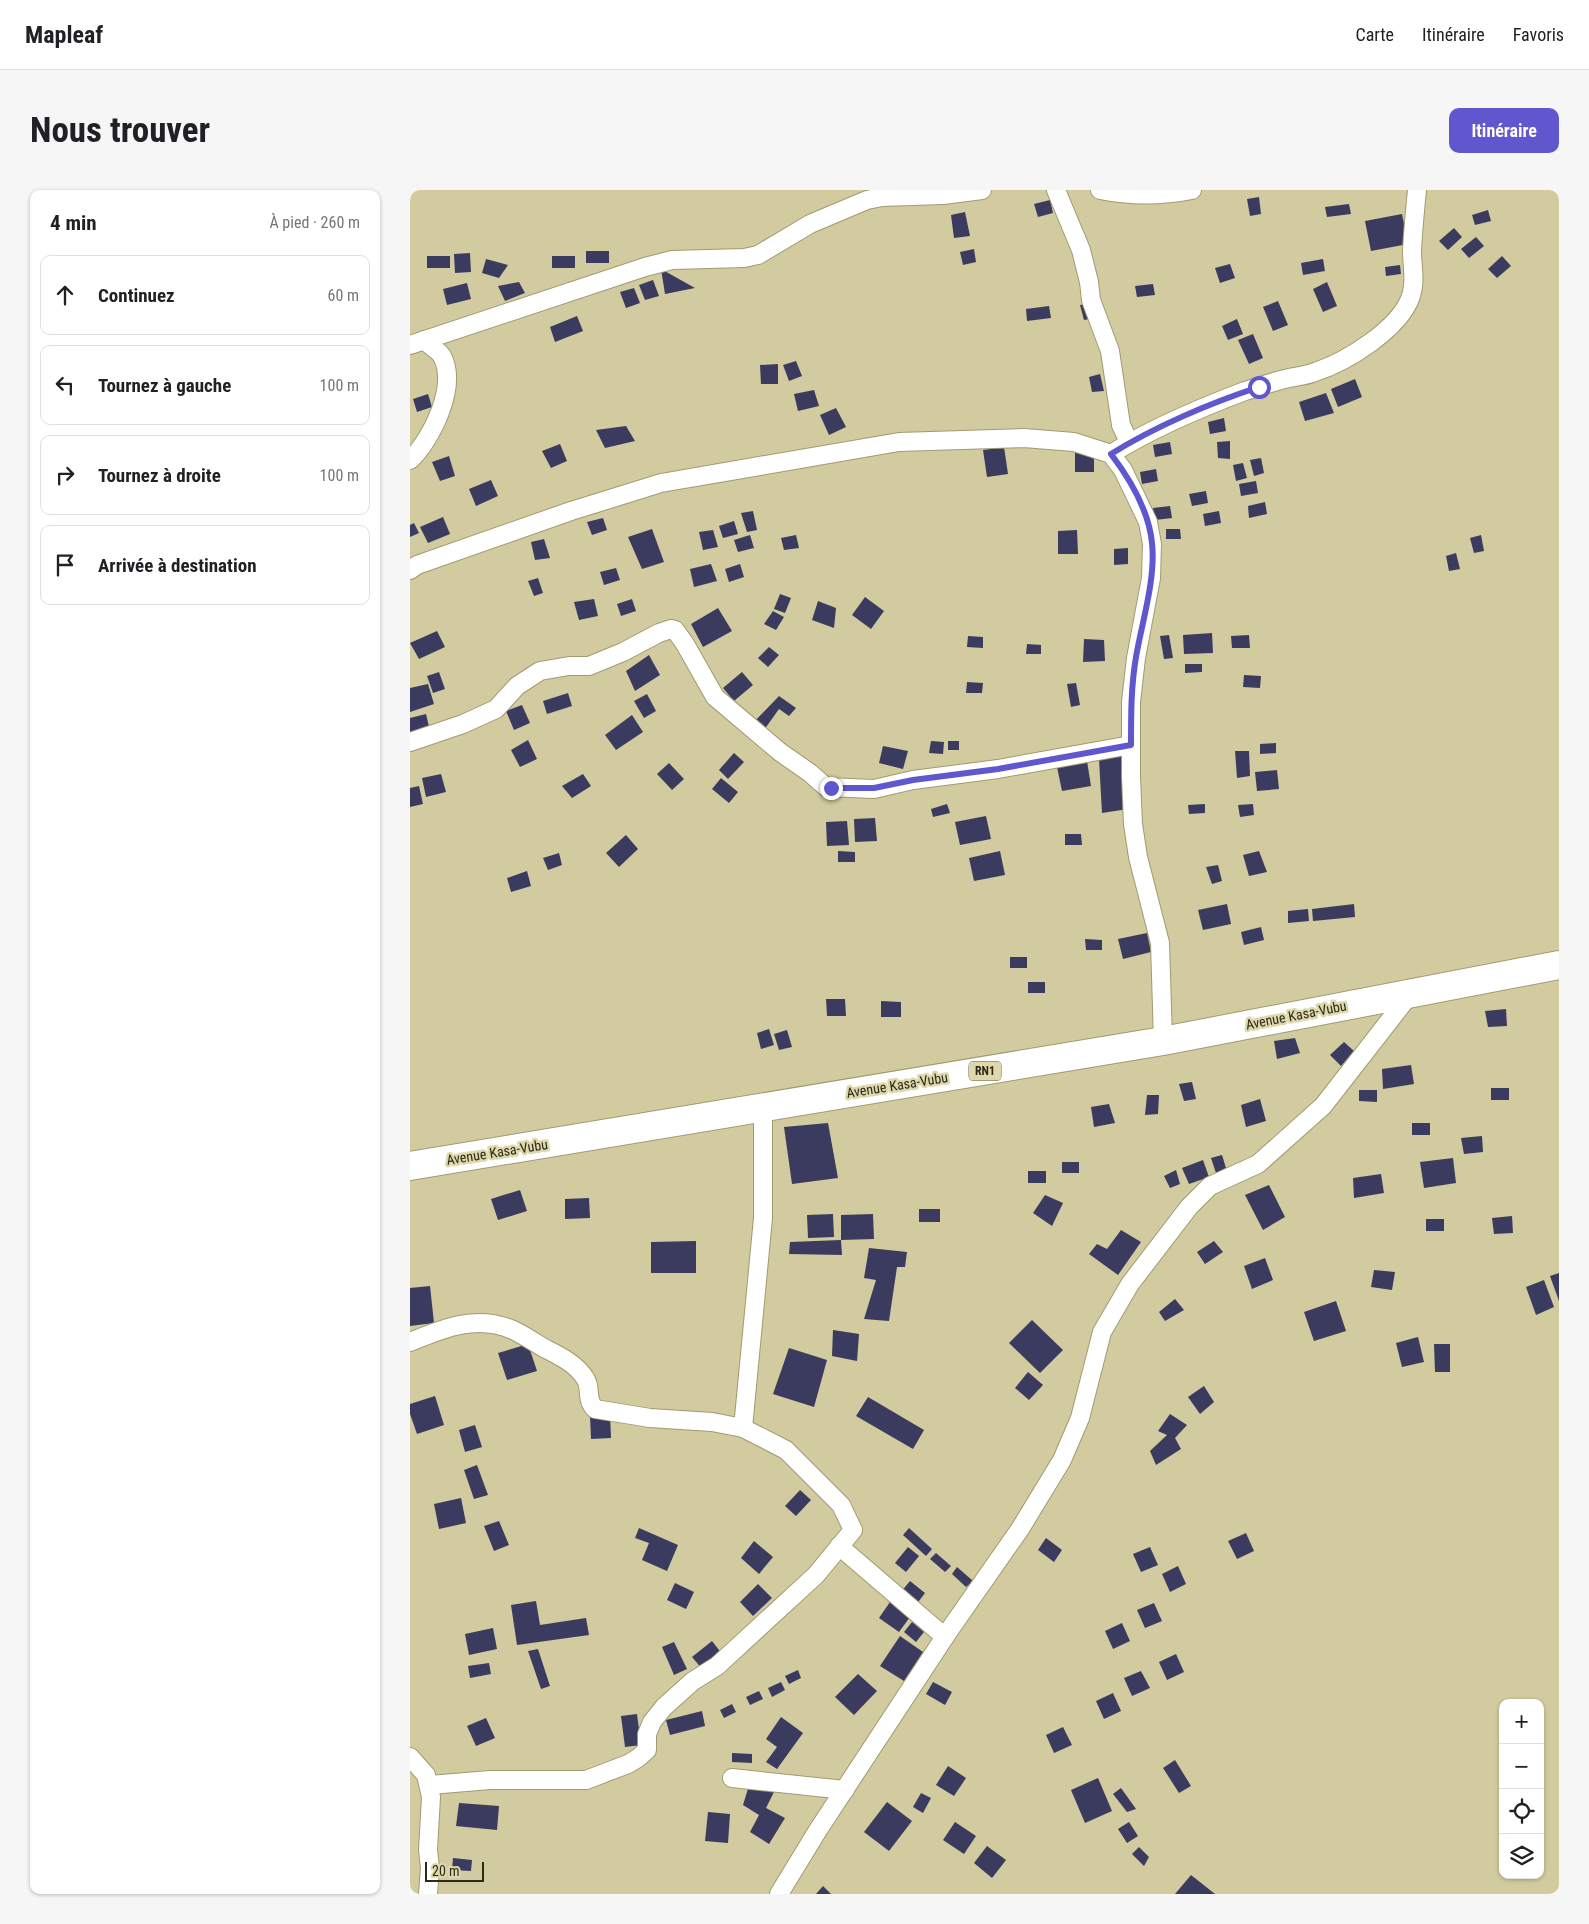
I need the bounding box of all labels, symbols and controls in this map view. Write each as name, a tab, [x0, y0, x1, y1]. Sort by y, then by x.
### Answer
text: Mapleaf	[25, 21, 103, 49]
text: Carte	[1355, 24, 1394, 45]
text: Itinéraire	[1422, 24, 1485, 45]
text: Favoris	[1513, 24, 1564, 45]
button: Itinéraire	[1449, 108, 1559, 153]
text: Nous trouver	[30, 110, 210, 151]
text: 4 min	[50, 211, 97, 235]
text: À pied · 260 m	[269, 213, 360, 232]
icon: ahead	[51, 281, 79, 309]
text: Continuez	[98, 284, 175, 307]
text: 60 m	[327, 286, 359, 305]
icon: left	[51, 371, 79, 399]
text: Tournez à gauche	[98, 374, 231, 397]
text: 100 m	[320, 376, 359, 395]
route start	[1248, 376, 1271, 399]
icon: right	[51, 461, 79, 489]
text: Tournez à droite	[98, 464, 221, 487]
text: 100 m	[320, 466, 359, 485]
icon: arrive	[51, 551, 79, 579]
text: Arrivée à destination	[98, 554, 257, 577]
route end	[820, 777, 843, 800]
street label: Avenue Kasa-Vubu	[1244, 997, 1348, 1033]
road number: RN1	[969, 1061, 1001, 1080]
street label: Avenue Kasa-Vubu	[845, 1069, 949, 1101]
street label: Avenue Kasa-Vubu	[445, 1136, 549, 1168]
map controls	[1499, 1699, 1544, 1879]
button: +	[1499, 1699, 1544, 1744]
button: −	[1499, 1744, 1544, 1789]
button: locate	[1499, 1789, 1544, 1834]
button: layers	[1499, 1834, 1544, 1879]
scale bar	[425, 1859, 484, 1882]
text: 20 m	[432, 1863, 460, 1879]

